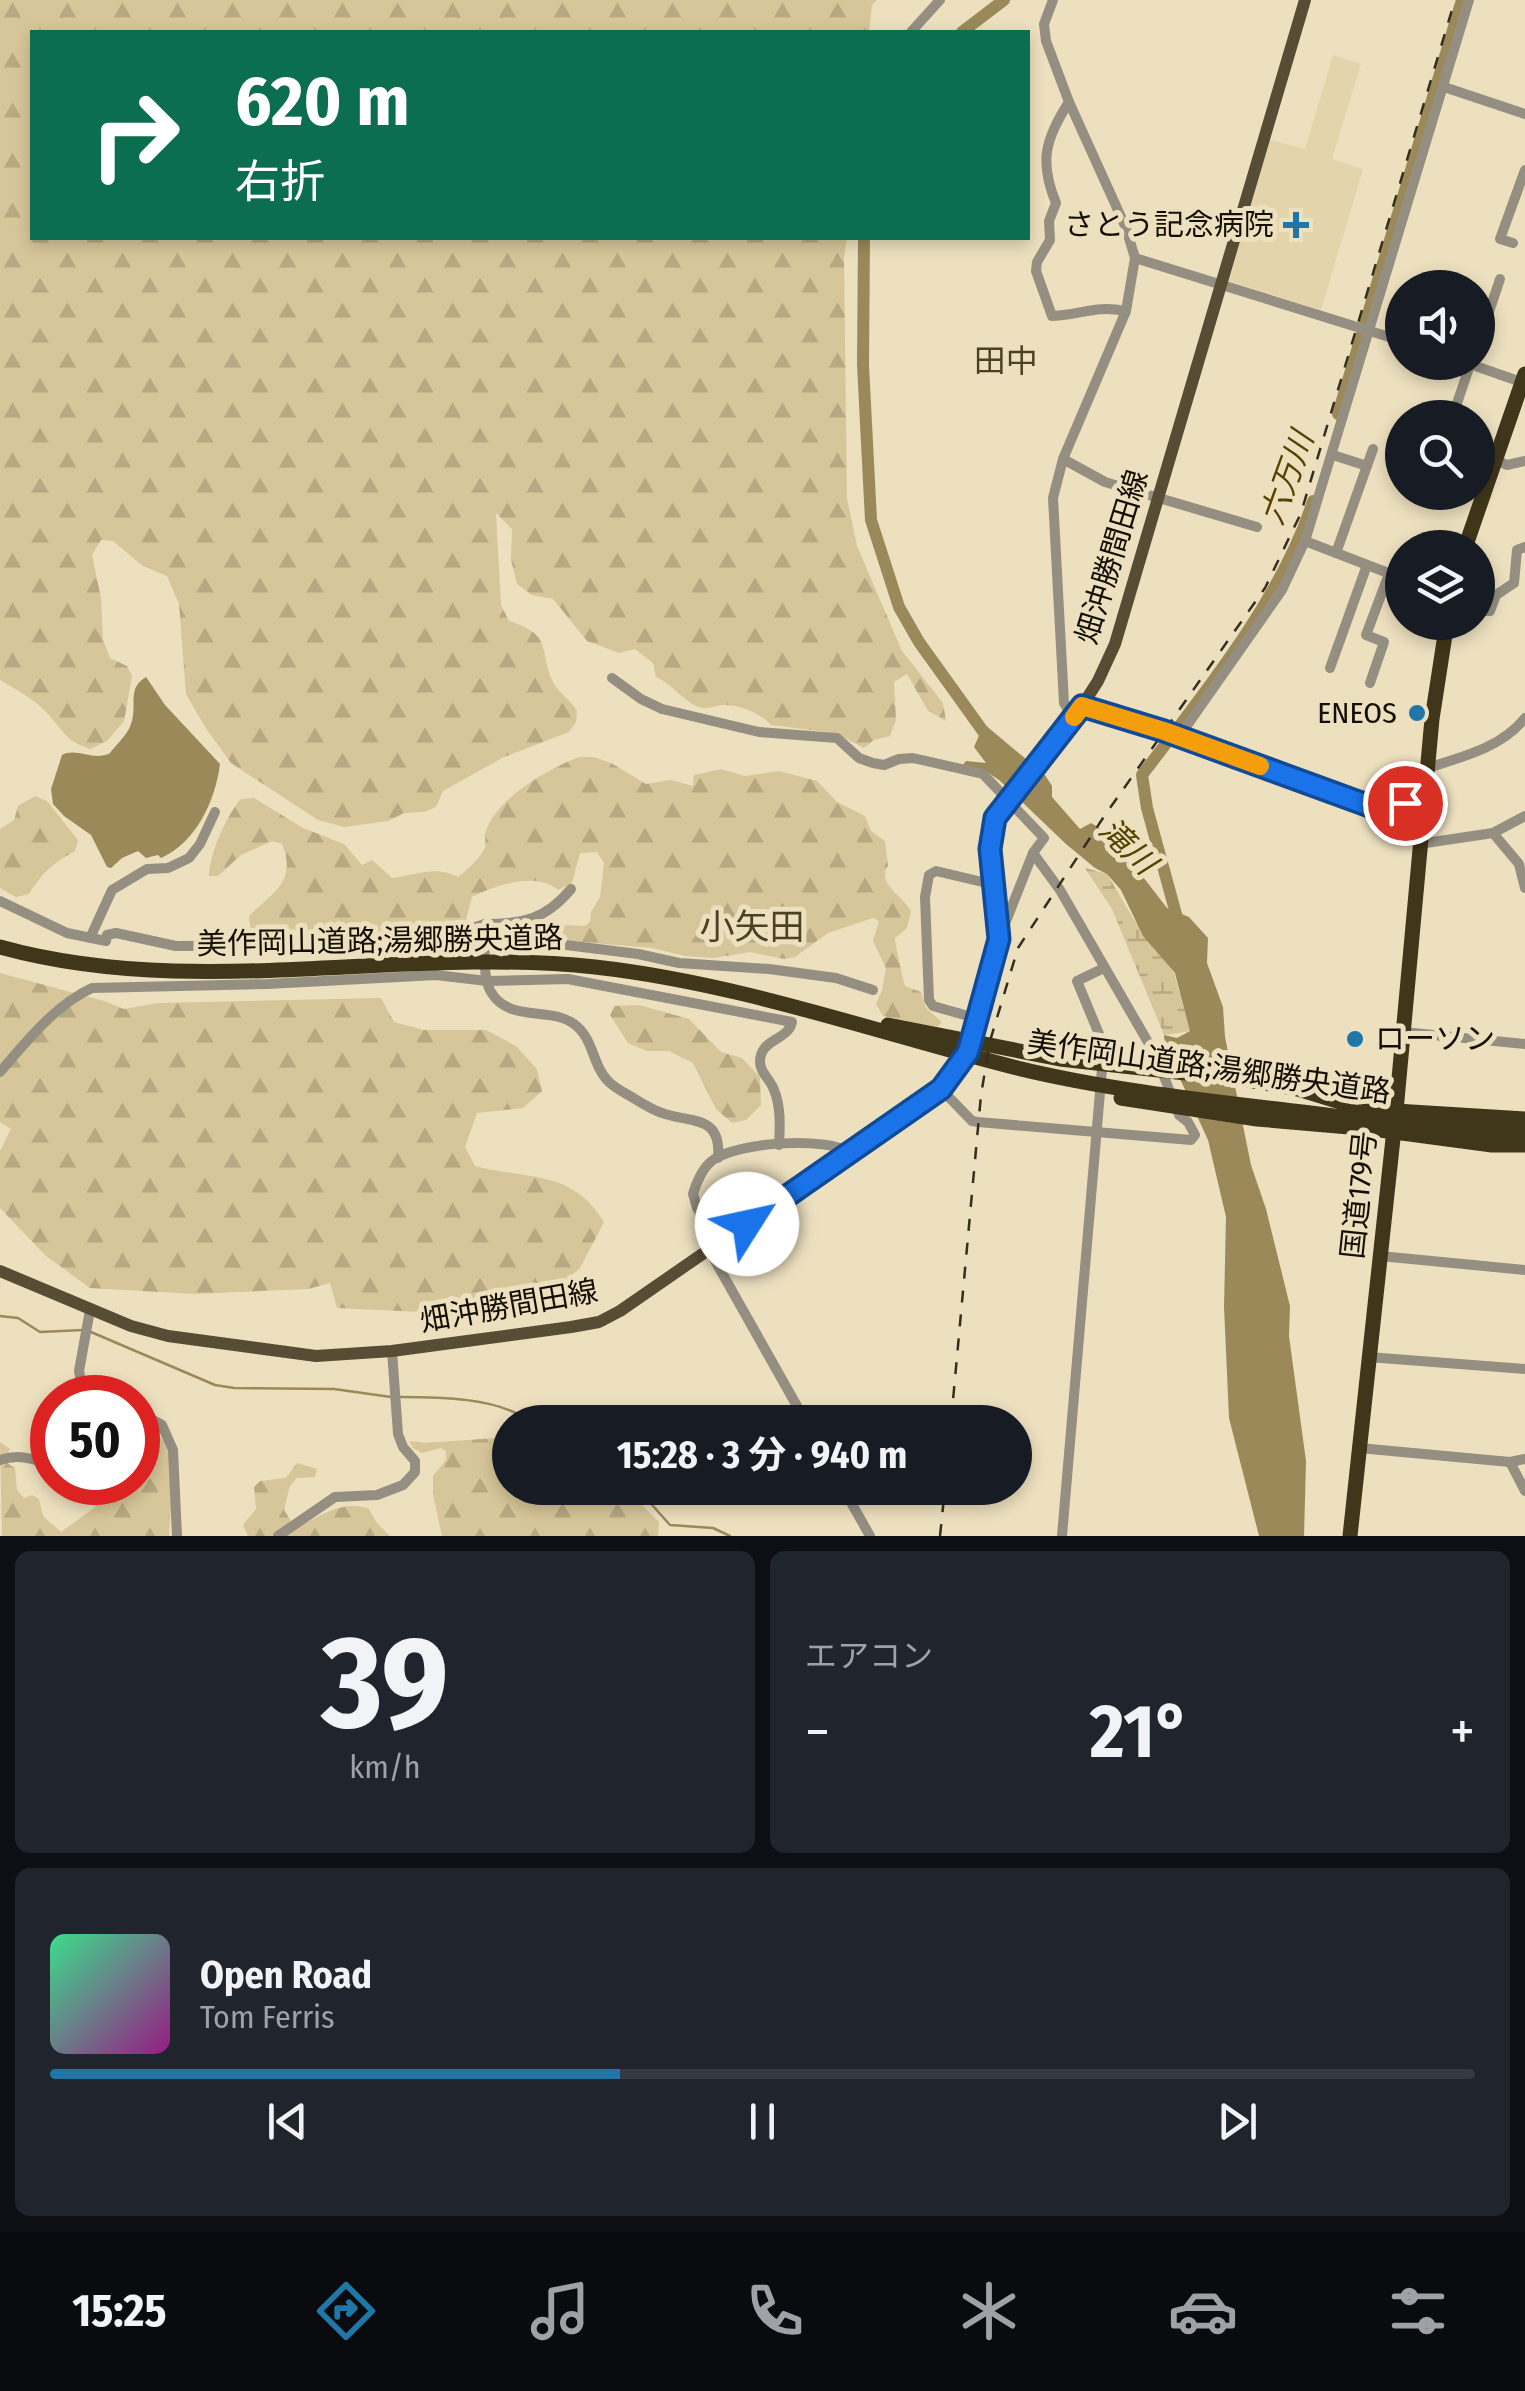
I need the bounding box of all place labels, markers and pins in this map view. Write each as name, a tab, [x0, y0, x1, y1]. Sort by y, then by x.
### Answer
place label: さとう記念病院	[1064, 207, 1274, 243]
marker: さとう記念病院	[1283, 212, 1309, 238]
place label: ENEOS	[1317, 695, 1397, 731]
marker: ENEOS	[1406, 702, 1428, 724]
pin	[1363, 761, 1448, 846]
place label: ローソン	[1375, 1021, 1495, 1057]
marker: ローソン	[1344, 1028, 1366, 1050]

